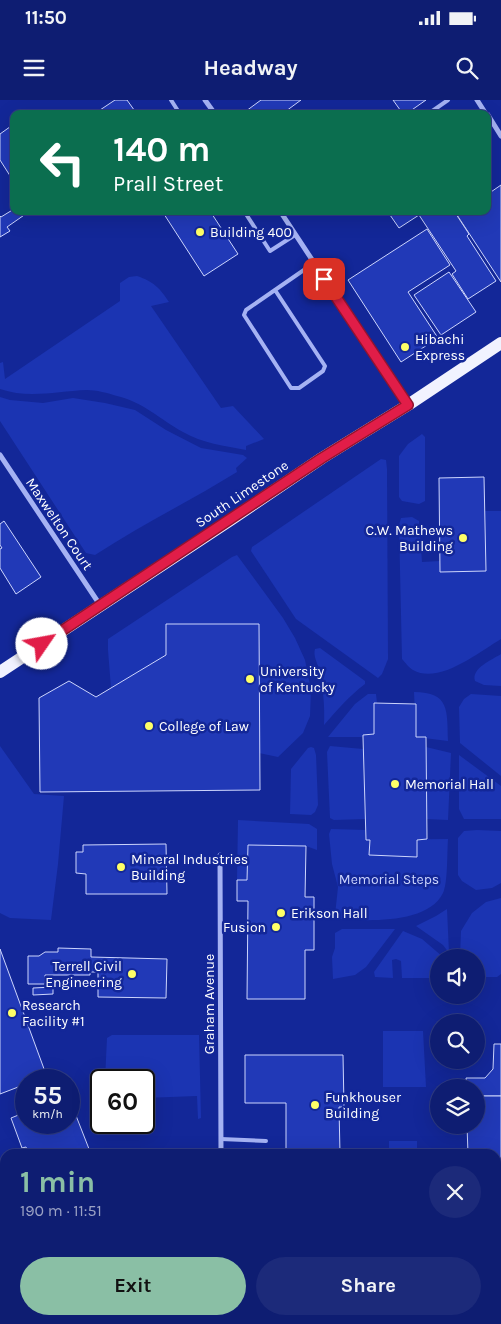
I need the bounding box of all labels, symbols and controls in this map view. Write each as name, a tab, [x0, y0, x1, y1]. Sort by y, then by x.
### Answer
text: 11:50	[25, 7, 67, 29]
icon: menu	[20, 54, 48, 82]
icon: search	[453, 54, 481, 82]
text: Headway	[203, 55, 298, 81]
text: 140 m	[113, 129, 211, 170]
icon: left	[30, 130, 95, 195]
text: Prall Street	[113, 171, 223, 197]
place label: Building 400	[210, 224, 292, 241]
marker: Building 400	[194, 226, 206, 238]
pin	[303, 258, 345, 300]
icon: arrive	[310, 265, 338, 293]
place label: Hibachi Express	[415, 331, 465, 364]
marker: Hibachi Express	[399, 341, 411, 353]
street label: South Limestone	[192, 457, 292, 531]
street label: Maxwelton Court	[22, 475, 96, 573]
place label: C.W. Mathews Building	[366, 522, 453, 555]
marker: C.W. Mathews Building	[457, 532, 469, 544]
position arrow	[15, 617, 67, 669]
place label: University of Kentucky	[260, 663, 336, 696]
marker: University of Kentucky	[244, 673, 256, 685]
place label: College of Law	[159, 718, 249, 735]
marker: College of Law	[143, 720, 155, 732]
place label: Memorial Hall	[405, 776, 494, 793]
marker: Memorial Hall	[389, 778, 401, 790]
place label: Mineral Industries Building	[131, 851, 248, 884]
marker: Mineral Industries Building	[115, 861, 127, 873]
park label: Memorial Steps	[339, 871, 439, 888]
place label: Erikson Hall	[291, 905, 368, 922]
marker: Erikson Hall	[275, 907, 287, 919]
place label: Fusion	[223, 919, 266, 936]
marker: Fusion	[270, 921, 282, 933]
map controls	[430, 949, 485, 1134]
button: sound	[430, 949, 485, 1004]
street label: Graham Avenue	[201, 954, 218, 1054]
place label: Terrell Civil Engineering	[45, 958, 122, 991]
marker: Terrell Civil Engineering	[126, 968, 138, 980]
place label: Research Facility #1	[22, 997, 85, 1030]
marker: Research Facility #1	[6, 1007, 18, 1019]
button: search	[430, 1014, 485, 1069]
speed limit sign: 60	[90, 1069, 155, 1134]
button: layers	[430, 1079, 485, 1134]
text: 55	[33, 1081, 62, 1110]
place label: Funkhouser Building	[325, 1089, 402, 1122]
marker: Funkhouser Building	[309, 1099, 321, 1111]
text: km/h	[32, 1107, 63, 1121]
text: 1 min	[20, 1164, 95, 1200]
button: close	[429, 1166, 481, 1218]
text: 190 m · 11:51	[20, 1201, 102, 1220]
button: Exit	[20, 1257, 246, 1315]
button: Share	[256, 1257, 481, 1315]

